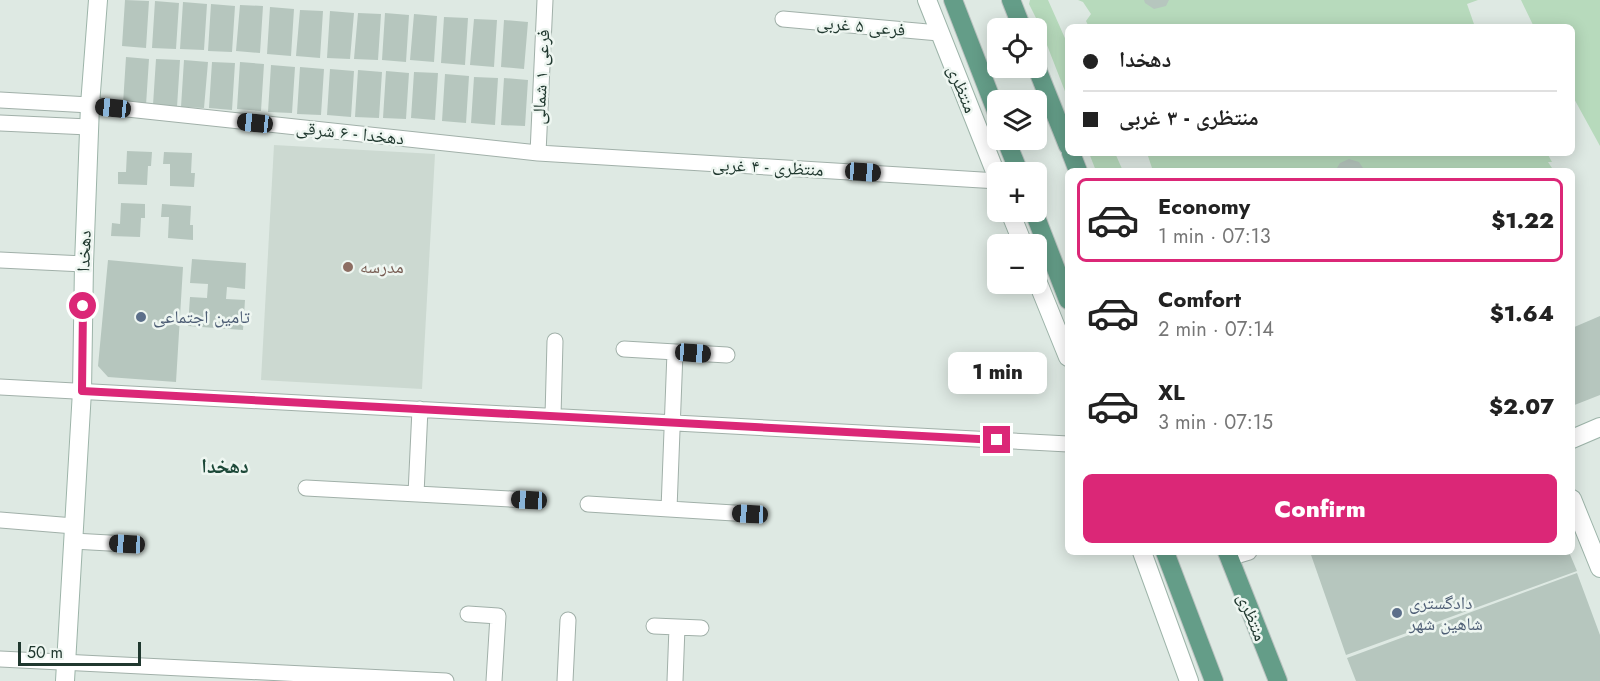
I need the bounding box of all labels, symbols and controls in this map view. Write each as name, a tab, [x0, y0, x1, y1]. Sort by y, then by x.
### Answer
street label: فرعی ۵ غربی	[816, 9, 906, 43]
map controls	[987, 18, 1047, 294]
button: locate	[987, 18, 1047, 78]
street label: فرعی ۱ شمالی	[526, 29, 556, 125]
text: دهخدا	[1119, 43, 1171, 75]
street label: منتظری	[941, 61, 983, 117]
button: layers	[987, 90, 1047, 150]
car	[94, 97, 132, 119]
text: منتظری - ۳ غربی	[1119, 101, 1259, 133]
car	[236, 112, 274, 134]
street label: دهخدا - ۶ شرقی	[295, 114, 405, 152]
street label: منتظری - ۴ غربی	[712, 151, 824, 183]
car	[844, 162, 882, 182]
button: +	[987, 162, 1047, 222]
text: Economy	[1158, 190, 1250, 222]
icon: car	[1086, 193, 1140, 247]
text: $1.22	[1491, 204, 1554, 236]
text: 1 min · 07:13	[1158, 222, 1271, 251]
street label: دهخدا	[70, 230, 98, 272]
button: −	[987, 234, 1047, 294]
place label: مدرسه	[360, 254, 404, 280]
marker: مدرسه	[341, 260, 355, 274]
text: Comfort	[1158, 283, 1241, 315]
icon: car	[1086, 286, 1140, 340]
route start	[69, 292, 96, 319]
text: $1.64	[1490, 297, 1554, 329]
place label: تامین اجتماعی	[153, 304, 250, 330]
marker: تامین اجتماعی	[134, 310, 148, 324]
text: 2 min · 07:14	[1158, 315, 1274, 344]
car	[674, 343, 712, 363]
callout: 1 min	[948, 353, 1046, 395]
text: 1 min	[972, 358, 1023, 387]
text: XL	[1158, 376, 1185, 408]
icon: car	[1086, 379, 1140, 433]
text: $2.07	[1489, 390, 1554, 422]
text: 3 min · 07:15	[1158, 408, 1273, 437]
route end	[983, 426, 1010, 453]
district label: دهخدا	[201, 452, 249, 481]
button: Confirm	[1083, 474, 1557, 543]
car	[511, 490, 547, 510]
car	[732, 504, 768, 524]
car	[109, 534, 145, 554]
street label: منتظری	[1231, 589, 1273, 645]
place label: دادگستری شاهین شهر	[1408, 590, 1483, 637]
marker: دادگستری شاهین شهر	[1390, 606, 1404, 620]
scale bar	[18, 639, 141, 666]
text: 50 m	[27, 641, 63, 664]

